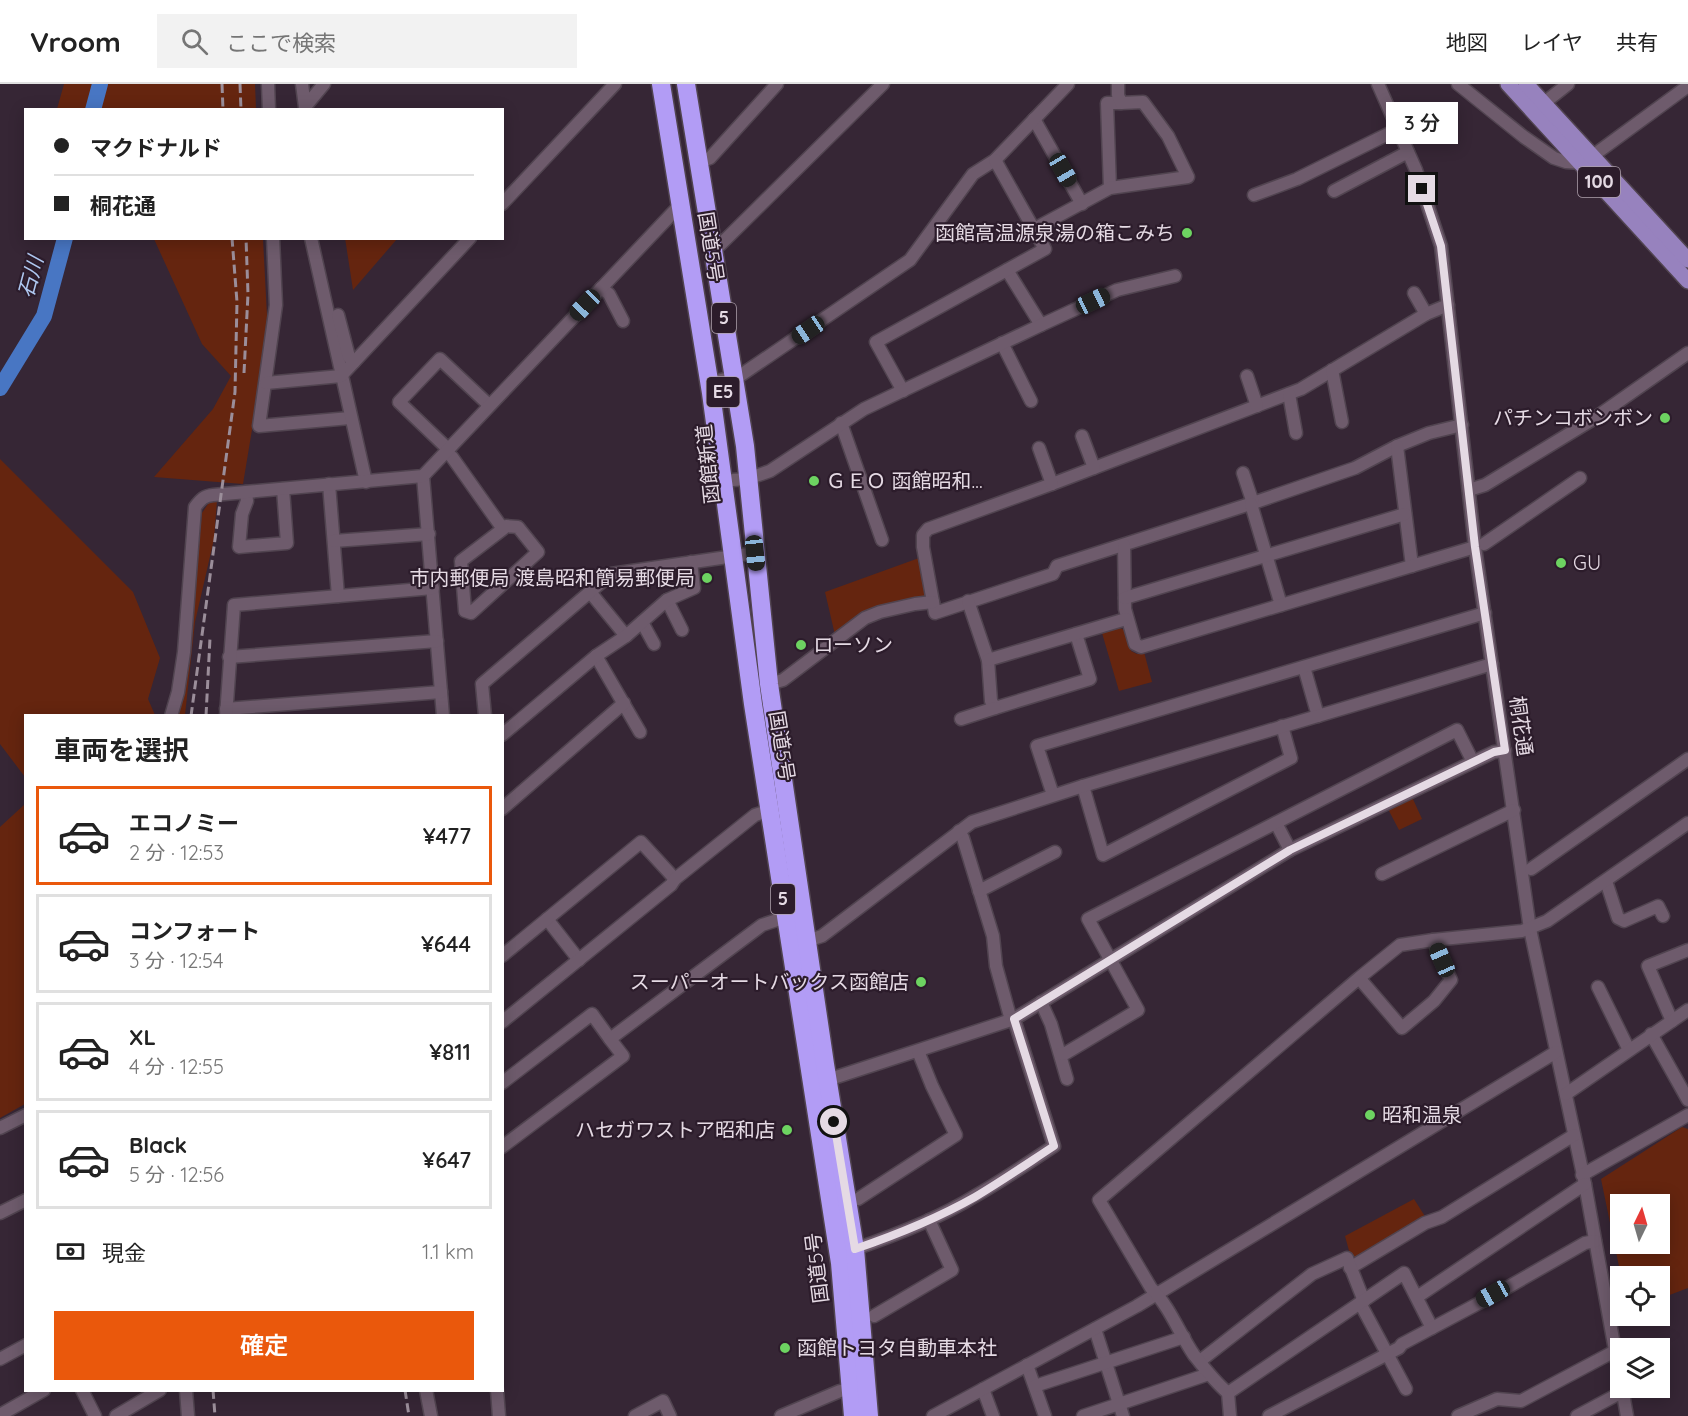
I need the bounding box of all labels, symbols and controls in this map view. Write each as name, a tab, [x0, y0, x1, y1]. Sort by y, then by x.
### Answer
search box	[157, 14, 577, 68]
text: Vroom	[30, 24, 121, 59]
icon: search	[178, 25, 211, 58]
text: ここで検索	[226, 29, 336, 57]
text: 地図	[1446, 29, 1488, 55]
text: レイヤ	[1521, 29, 1583, 55]
text: 共有	[1616, 29, 1658, 55]
callout: 3 分	[1386, 102, 1458, 144]
text: 3 分	[1404, 110, 1440, 135]
text: マクドナルド	[90, 134, 222, 162]
car	[1046, 150, 1080, 190]
road number: 100	[1578, 167, 1620, 197]
route end	[1408, 175, 1435, 202]
text: 桐花通	[90, 192, 156, 220]
street label: 国道5号	[694, 210, 729, 284]
place label: 函館高温源泉湯の箱こみち	[935, 220, 1175, 245]
marker: 函館高温源泉湯の箱こみち	[1180, 226, 1194, 240]
water label: 石川	[12, 251, 49, 300]
car	[1073, 285, 1113, 317]
car	[566, 286, 604, 324]
road number: 5	[712, 303, 736, 333]
car	[788, 312, 828, 348]
road number: E5	[706, 377, 740, 407]
place label: パチンコボンボン	[1493, 405, 1653, 430]
marker: パチンコボンボン	[1658, 411, 1672, 425]
street label: 函館新道	[691, 423, 724, 505]
place label: ＧＥＯ 函館昭和…	[826, 468, 983, 493]
marker: ＧＥＯ 函館昭和…	[807, 474, 821, 488]
car	[744, 534, 766, 572]
place label: GU	[1573, 550, 1601, 575]
marker: GU	[1554, 556, 1568, 570]
place label: 市内郵便局 渡島昭和簡易郵便局	[410, 565, 695, 590]
marker: 市内郵便局 渡島昭和簡易郵便局	[700, 571, 714, 585]
place label: ローソン	[813, 632, 893, 657]
marker: ローソン	[794, 638, 808, 652]
street label: 桐花通	[1505, 694, 1538, 757]
street label: 国道5号	[765, 709, 800, 783]
text: 車両を選択	[54, 733, 189, 767]
icon: car	[57, 809, 111, 863]
text: エコノミー	[129, 809, 239, 837]
text: ¥477	[423, 822, 471, 850]
text: 2 分 · 12:53	[129, 840, 224, 865]
road number: 5	[771, 884, 795, 914]
icon: car	[57, 917, 111, 971]
text: コンフォート	[129, 917, 260, 945]
text: ¥644	[421, 930, 471, 958]
car	[1426, 940, 1458, 980]
text: 3 分 · 12:54	[129, 948, 223, 973]
place label: スーパーオートバックス函館店	[630, 969, 909, 994]
marker: スーパーオートバックス函館店	[914, 975, 928, 989]
text: XL	[129, 1023, 156, 1051]
icon: car	[57, 1025, 111, 1079]
text: ¥811	[429, 1038, 471, 1066]
text: 4 分 · 12:55	[129, 1054, 224, 1079]
place label: 昭和温泉	[1382, 1102, 1462, 1127]
route start	[820, 1108, 847, 1135]
marker: 昭和温泉	[1363, 1108, 1377, 1122]
place label: ハセガワストア昭和店	[575, 1117, 775, 1142]
marker: ハセガワストア昭和店	[780, 1123, 794, 1137]
text: Black	[129, 1131, 187, 1159]
icon: car	[57, 1133, 111, 1187]
text: ¥647	[422, 1146, 471, 1174]
text: 5 分 · 12:56	[129, 1162, 224, 1187]
north arrow	[1610, 1194, 1670, 1254]
map controls	[1610, 1194, 1670, 1398]
street label: 国道5号	[800, 1231, 833, 1305]
icon: cash	[54, 1235, 87, 1268]
text: 現金	[102, 1239, 146, 1267]
text: 1.1 km	[422, 1239, 474, 1264]
button: locate	[1610, 1266, 1670, 1326]
car	[1473, 1277, 1513, 1311]
button: 確定	[54, 1311, 474, 1380]
place label: 函館トヨタ自動車本社	[797, 1335, 997, 1360]
button: layers	[1610, 1338, 1670, 1398]
marker: 函館トヨタ自動車本社	[778, 1341, 792, 1355]

